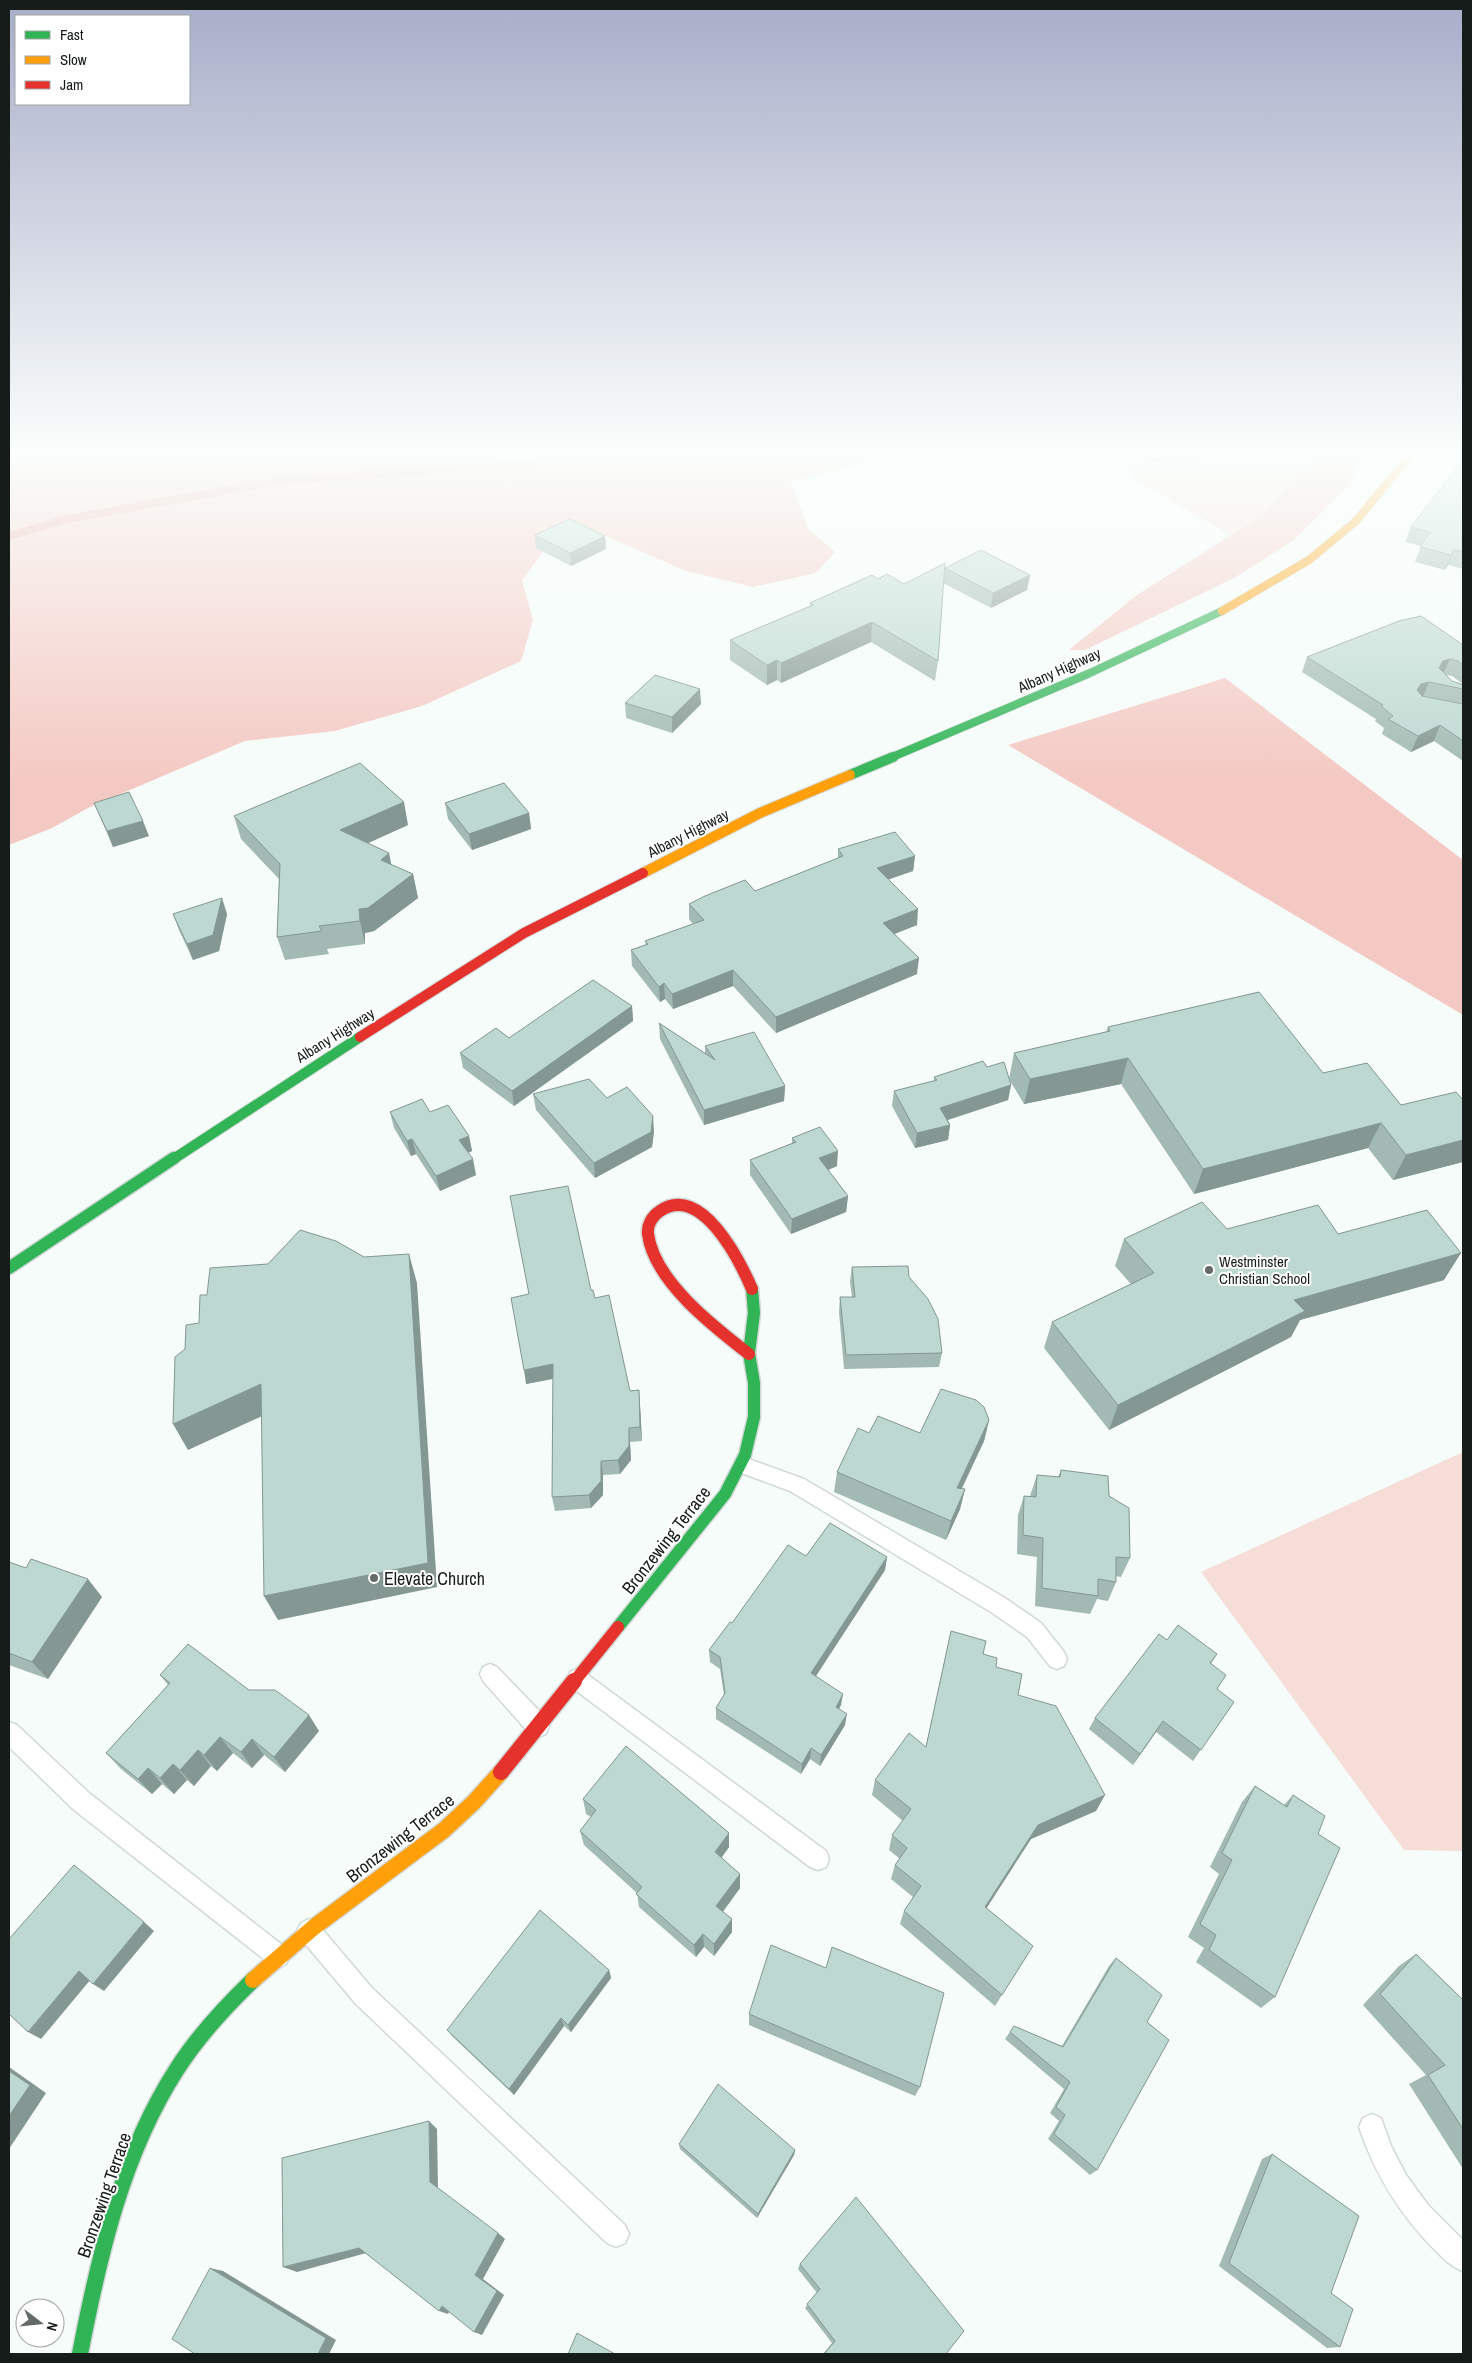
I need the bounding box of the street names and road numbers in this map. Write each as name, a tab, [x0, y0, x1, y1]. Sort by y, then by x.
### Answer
street label: Albany Highway	[1013, 642, 1105, 698]
street label: Albany Highway	[643, 803, 733, 863]
street label: Albany Highway	[291, 1002, 379, 1068]
street label: Bronzewing Terrace	[616, 1481, 716, 1599]
street label: Bronzewing Terrace	[341, 1788, 459, 1888]
street label: Bronzewing Terrace	[71, 2129, 137, 2261]

